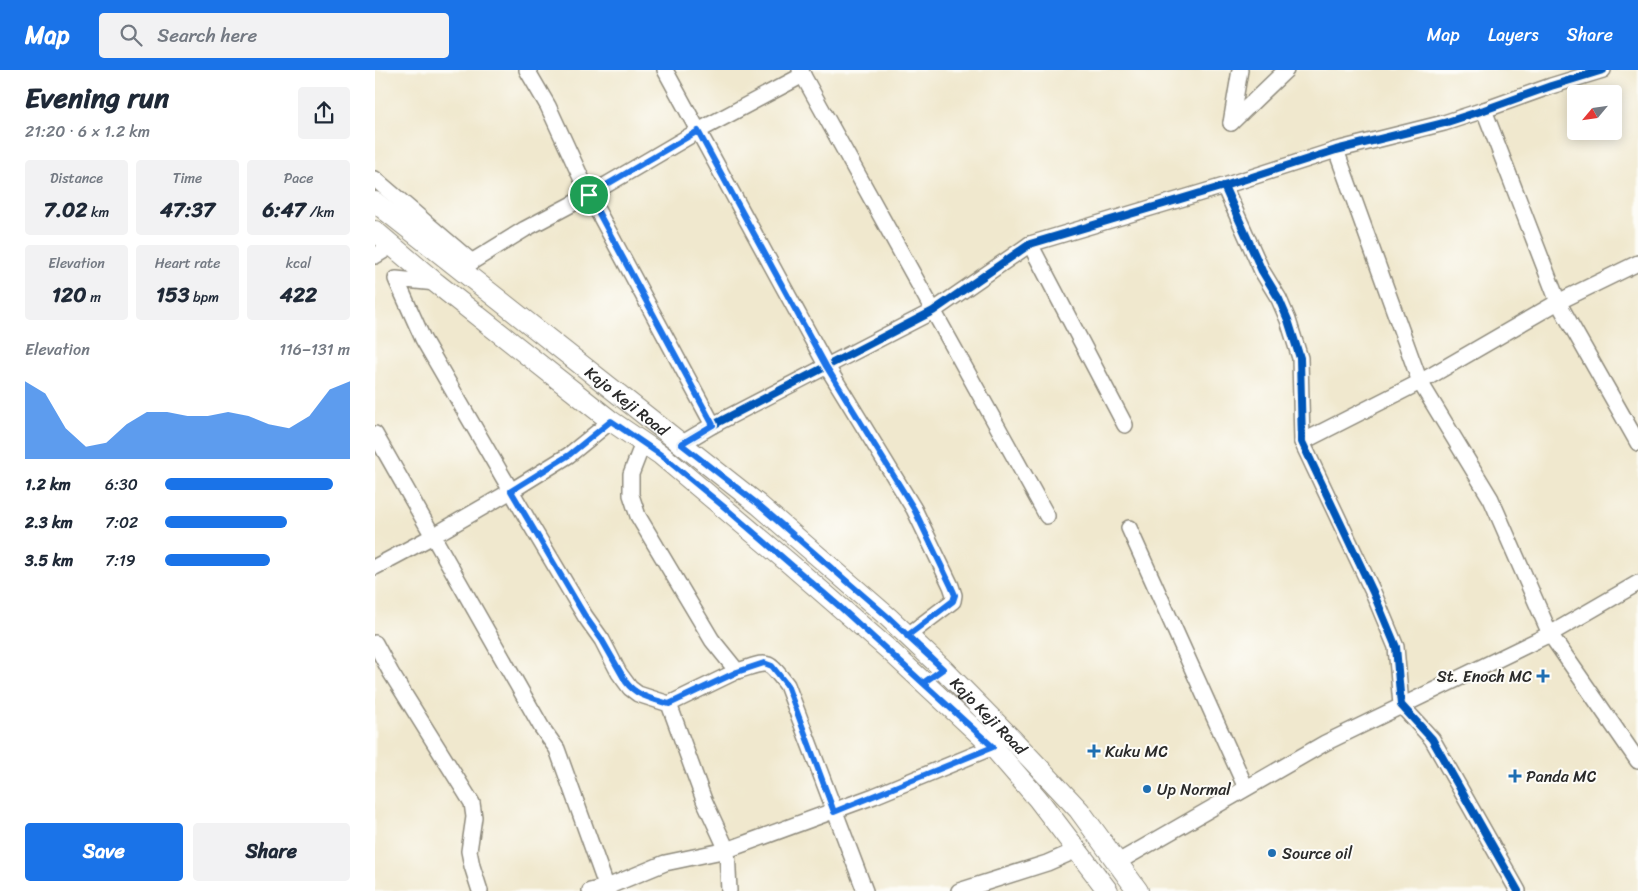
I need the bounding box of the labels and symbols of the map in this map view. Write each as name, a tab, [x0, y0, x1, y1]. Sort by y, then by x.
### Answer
north arrow	[1567, 85, 1623, 140]
pin	[568, 174, 610, 216]
street label: Kajo Keji Road	[578, 358, 677, 444]
place label: St. Enoch MC	[1437, 662, 1532, 691]
street label: Kajo Keji Road	[943, 669, 1036, 763]
marker: St. Enoch MC	[1536, 669, 1550, 683]
place label: Kuku MC	[1105, 737, 1168, 766]
marker: Kuku MC	[1087, 744, 1101, 758]
place label: Panda MC	[1526, 762, 1597, 791]
marker: Panda MC	[1508, 769, 1522, 783]
place label: Up Normal	[1157, 775, 1231, 804]
marker: Up Normal	[1141, 783, 1153, 795]
place label: Source oil	[1282, 839, 1353, 868]
marker: Source oil	[1266, 847, 1278, 859]

